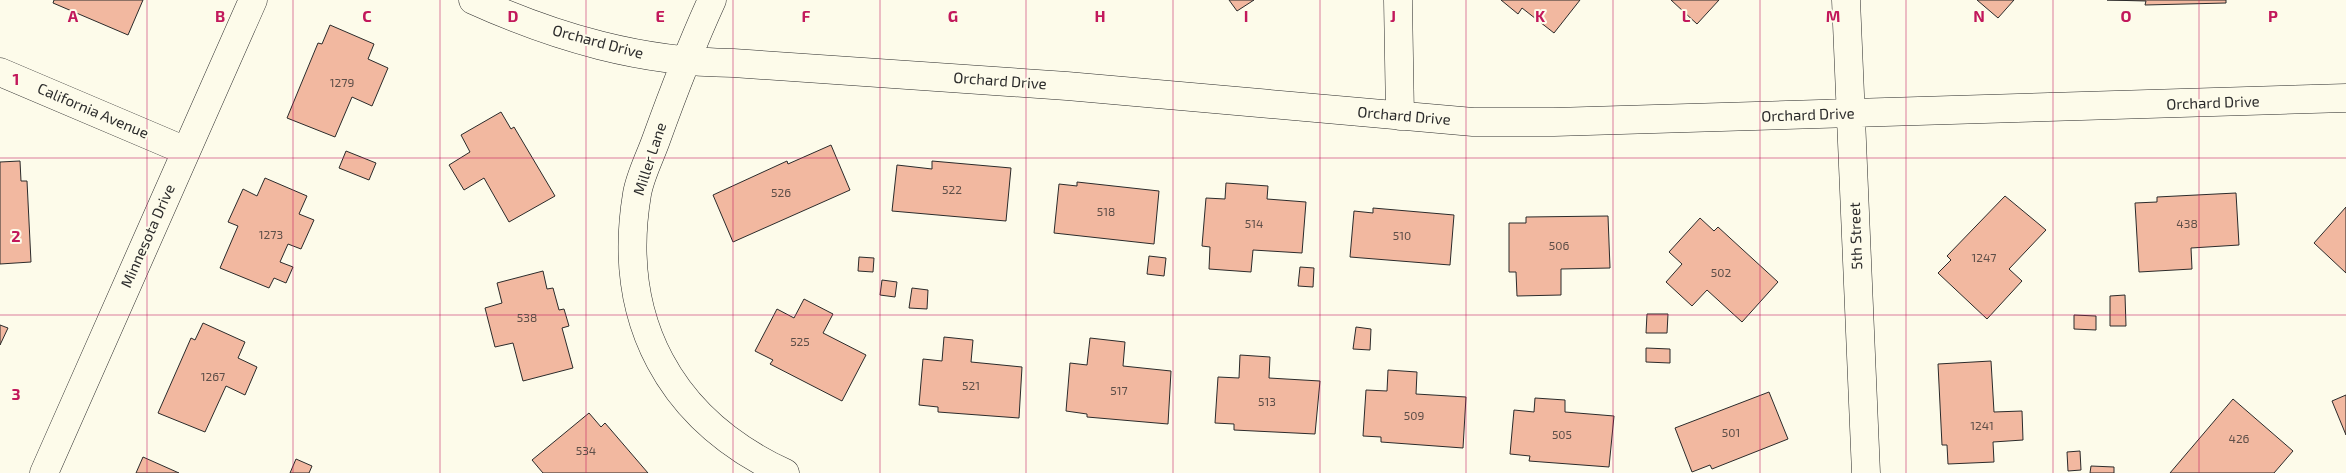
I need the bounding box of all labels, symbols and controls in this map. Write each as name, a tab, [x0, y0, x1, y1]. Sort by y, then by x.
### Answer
text: A	[68, 6, 79, 25]
text: B	[215, 6, 225, 25]
text: C	[362, 6, 372, 25]
text: D	[508, 6, 519, 25]
text: E	[655, 6, 665, 25]
text: F	[802, 6, 811, 25]
text: G	[948, 6, 958, 25]
text: H	[1094, 6, 1106, 25]
text: I	[1244, 6, 1248, 25]
text: J	[1390, 6, 1396, 25]
text: K	[1535, 6, 1546, 25]
text: L	[1682, 6, 1691, 25]
text: M	[1826, 6, 1840, 25]
text: N	[1973, 6, 1985, 25]
text: O	[2120, 6, 2132, 25]
text: P	[2268, 6, 2278, 25]
street label: Orchard Drive	[551, 20, 646, 62]
street label: Orchard Drive	[953, 68, 1047, 92]
text: 1	[13, 69, 19, 88]
house number: 1279	[330, 75, 354, 89]
street label: California Avenue	[35, 79, 152, 142]
street label: Orchard Drive	[2166, 91, 2260, 113]
street label: Orchard Drive	[1357, 102, 1451, 128]
street label: Orchard Drive	[1761, 103, 1855, 125]
street label: Miller Lane	[629, 120, 669, 197]
street label: Minnesota Drive	[116, 181, 178, 290]
house number: 522	[942, 182, 962, 196]
house number: 526	[771, 185, 791, 199]
street label: 5th Street	[1845, 202, 1865, 270]
house number: 518	[1097, 204, 1115, 218]
house number: 514	[1245, 216, 1263, 230]
house number: 438	[2176, 216, 2198, 230]
text: 2	[11, 226, 21, 245]
house number: 1273	[259, 227, 283, 241]
house number: 510	[1393, 228, 1411, 242]
house number: 506	[1549, 238, 1569, 252]
house number: 1247	[1971, 250, 1997, 264]
house number: 502	[1711, 265, 1731, 279]
house number: 538	[517, 310, 537, 324]
house number: 525	[790, 334, 810, 348]
house number: 1267	[201, 369, 225, 383]
house number: 521	[962, 378, 980, 392]
house number: 517	[1110, 383, 1128, 397]
text: 3	[11, 384, 21, 403]
house number: 513	[1258, 394, 1276, 408]
house number: 509	[1404, 408, 1424, 422]
house number: 1241	[1970, 418, 1994, 432]
house number: 501	[1722, 425, 1740, 439]
house number: 505	[1552, 427, 1572, 441]
house number: 426	[2229, 431, 2250, 445]
house number: 534	[576, 443, 596, 457]

